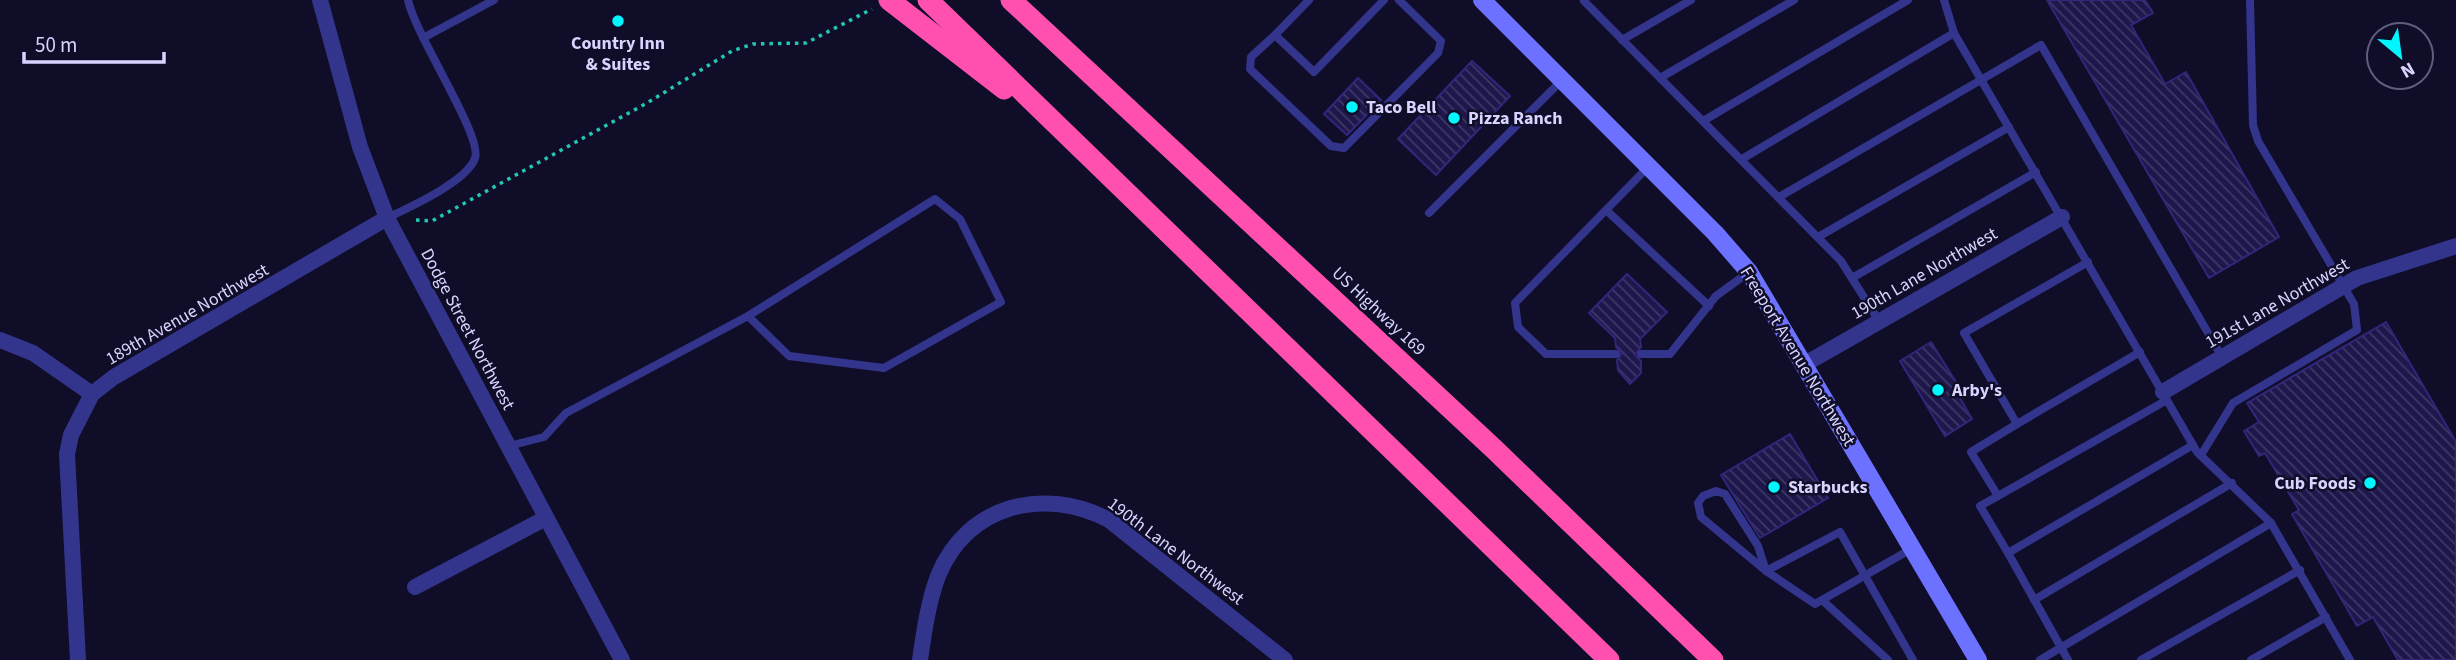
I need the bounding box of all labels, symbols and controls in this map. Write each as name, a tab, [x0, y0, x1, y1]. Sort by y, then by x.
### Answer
marker: Country Inn & Suites	[610, 13, 626, 29]
scale bar	[24, 21, 164, 65]
north arrow	[2365, 21, 2435, 91]
text: 50 m	[35, 30, 77, 60]
place label: Country Inn & Suites	[571, 31, 665, 77]
text: N	[2395, 55, 2420, 84]
place label: Taco Bell	[1366, 95, 1436, 120]
marker: Taco Bell	[1344, 99, 1360, 115]
place label: Pizza Ranch	[1468, 106, 1562, 131]
marker: Pizza Ranch	[1446, 110, 1462, 126]
street label: 190th Lane Northwest	[1847, 221, 2002, 326]
street label: Dodge Street Northwest	[414, 244, 521, 414]
street label: 191st Lane Northwest	[2201, 252, 2354, 355]
street label: 189th Avenue Northwest	[101, 258, 273, 371]
street label: US Highway 169	[1326, 261, 1431, 362]
street label: Freeport Avenue Northwest	[1734, 262, 1861, 451]
place label: Arby's	[1951, 378, 2002, 403]
marker: Arby's	[1930, 382, 1946, 398]
place label: Cub Foods	[2274, 471, 2356, 496]
place label: Starbucks	[1788, 475, 1868, 500]
marker: Cub Foods	[2362, 475, 2378, 491]
marker: Starbucks	[1766, 479, 1782, 495]
street label: 190th Lane Northwest	[1102, 492, 1249, 611]

